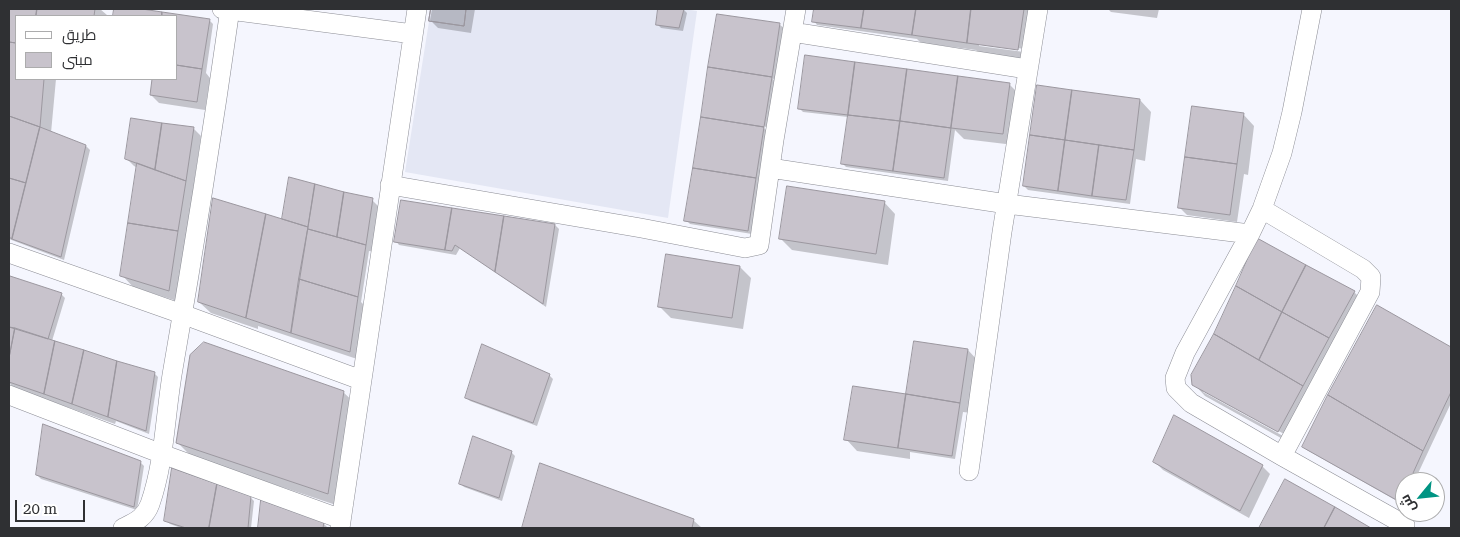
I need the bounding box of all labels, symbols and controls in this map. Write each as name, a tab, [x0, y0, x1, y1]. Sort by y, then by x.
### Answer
legend	[15, 15, 178, 80]
text: طريق	[62, 26, 96, 44]
text: مبنى	[62, 51, 93, 69]
north arrow	[1395, 472, 1445, 522]
scale bar	[18, 490, 88, 522]
text: ش	[1396, 492, 1419, 515]
text: 20 m	[23, 500, 57, 518]

